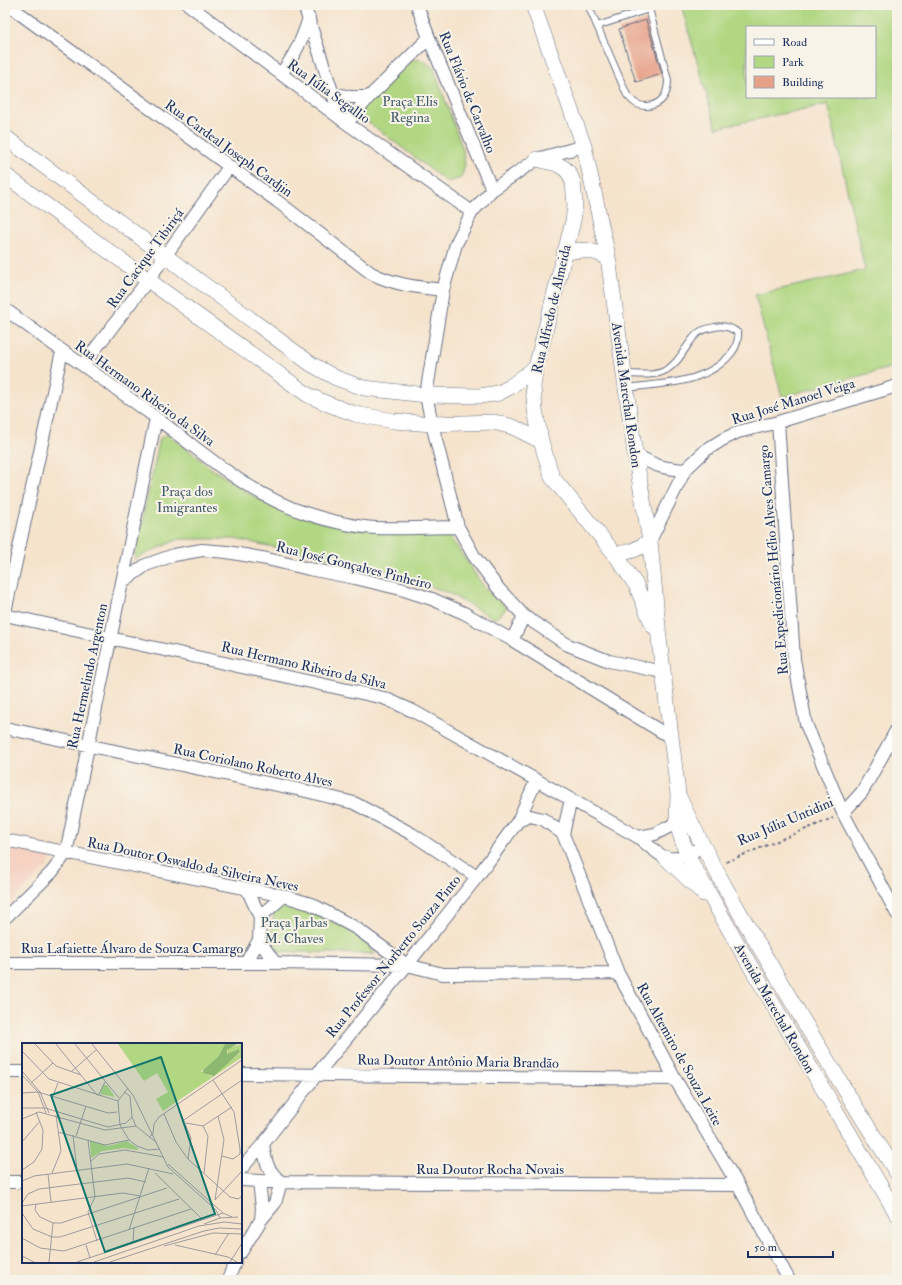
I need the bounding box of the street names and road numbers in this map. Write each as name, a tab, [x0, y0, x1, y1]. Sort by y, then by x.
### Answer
street label: Rua Flávio de Carvalho	[435, 29, 500, 156]
street label: Rua Júlia Segallio	[284, 56, 374, 127]
street label: Rua Cardeal Joseph Cardjin	[161, 96, 296, 201]
street label: Rua Cacique Tibiriçá	[104, 205, 187, 311]
street label: Rua Alfredo de Almeida	[528, 243, 575, 375]
street label: Avenida Marechal Rondon	[608, 320, 645, 469]
street label: Rua Hermano Ribeiro da Silva	[71, 337, 218, 450]
street label: Rua José Manoel Veiga	[729, 375, 857, 428]
street label: Rua Expedicionário Hélio Alves Camargo	[755, 444, 793, 676]
street label: Rua José Gonçalves Pinheiro	[274, 538, 434, 593]
street label: Rua Hermelindo Argenton	[64, 602, 111, 750]
street label: Rua Hermano Ribeiro da Silva	[220, 638, 388, 693]
street label: Rua Coriolano Roberto Alves	[172, 740, 334, 791]
street label: Rua Júlia Untidini	[735, 793, 836, 849]
street label: Rua Doutor Oswaldo da Silveira Neves	[86, 834, 300, 895]
street label: Rua Professor Norberto Souza Pinto	[322, 871, 464, 1041]
street label: Rua Lafaiette Álvaro de Souza Camargo	[21, 940, 244, 957]
street label: Avenida Marechal Rondon	[730, 940, 819, 1076]
street label: Rua Altemiro de Souza Leite	[633, 980, 726, 1129]
street label: Rua Doutor Antônio Maria Brandão	[357, 1051, 559, 1072]
street label: Rua Doutor Rocha Novais	[416, 1161, 564, 1178]

